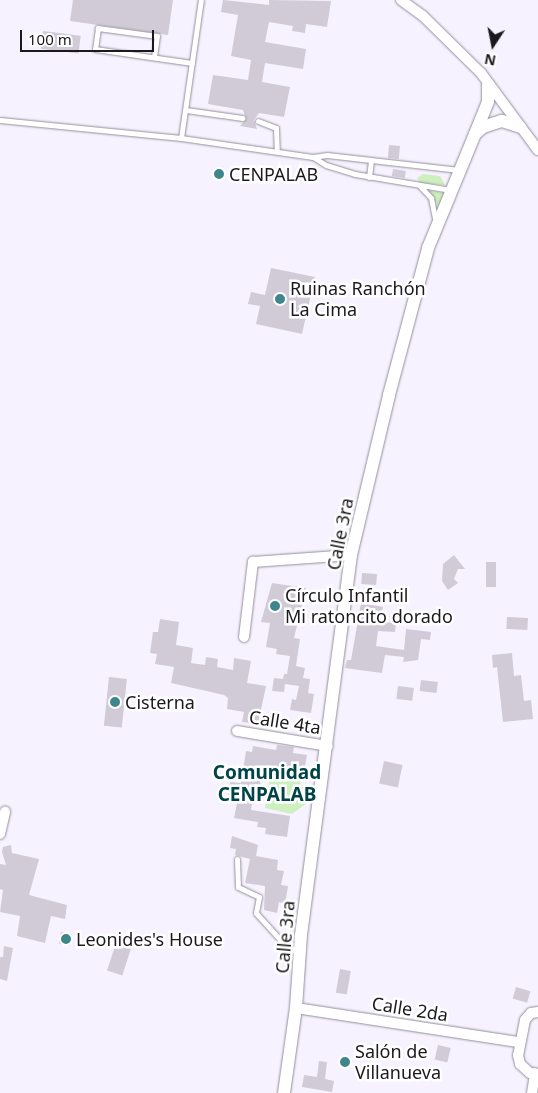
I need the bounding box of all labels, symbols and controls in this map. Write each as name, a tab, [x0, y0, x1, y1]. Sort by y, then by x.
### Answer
scale bar	[22, 20, 156, 52]
north arrow	[468, 20, 518, 70]
text: 100 m	[28, 29, 72, 49]
text: N	[483, 50, 497, 71]
place label: CENPALAB	[229, 163, 318, 185]
marker: CENPALAB	[213, 168, 225, 180]
place label: Ruinas Ranchón La Cima	[290, 278, 426, 320]
marker: Ruinas Ranchón La Cima	[274, 293, 286, 305]
street label: Calle 3ra	[322, 496, 358, 572]
place label: Círculo Infantil Mi ratoncito dorado	[285, 585, 453, 628]
marker: Círculo Infantil Mi ratoncito dorado	[269, 600, 281, 612]
place label: Cisterna	[125, 691, 195, 713]
marker: Cisterna	[109, 696, 121, 708]
street label: Calle 4ta	[248, 706, 322, 738]
district label: Comunidad CENPALAB	[213, 762, 321, 806]
street label: Calle 3ra	[271, 900, 299, 974]
place label: Leonides's House	[76, 928, 223, 950]
marker: Leonides's House	[60, 933, 72, 945]
street label: Calle 2da	[370, 992, 450, 1026]
place label: Salón de Villanueva	[355, 1041, 441, 1084]
marker: Salón de Villanueva	[339, 1056, 351, 1068]

